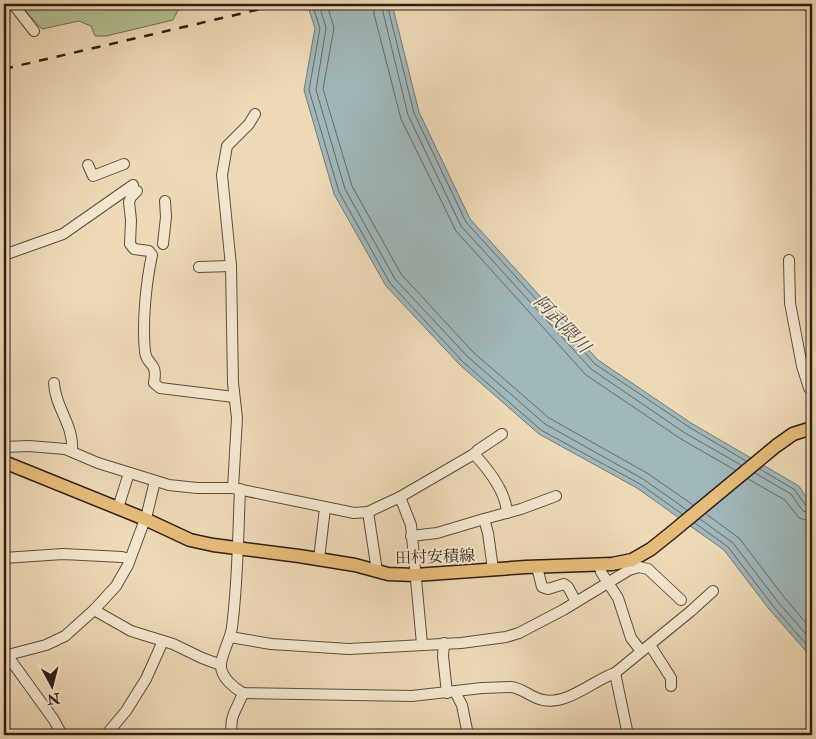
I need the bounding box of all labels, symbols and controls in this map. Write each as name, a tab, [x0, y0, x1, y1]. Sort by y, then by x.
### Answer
water label: 阿武隈川	[528, 290, 596, 360]
street label: 田村安積線	[395, 546, 475, 568]
north arrow	[28, 662, 78, 712]
text: N	[46, 689, 62, 708]

